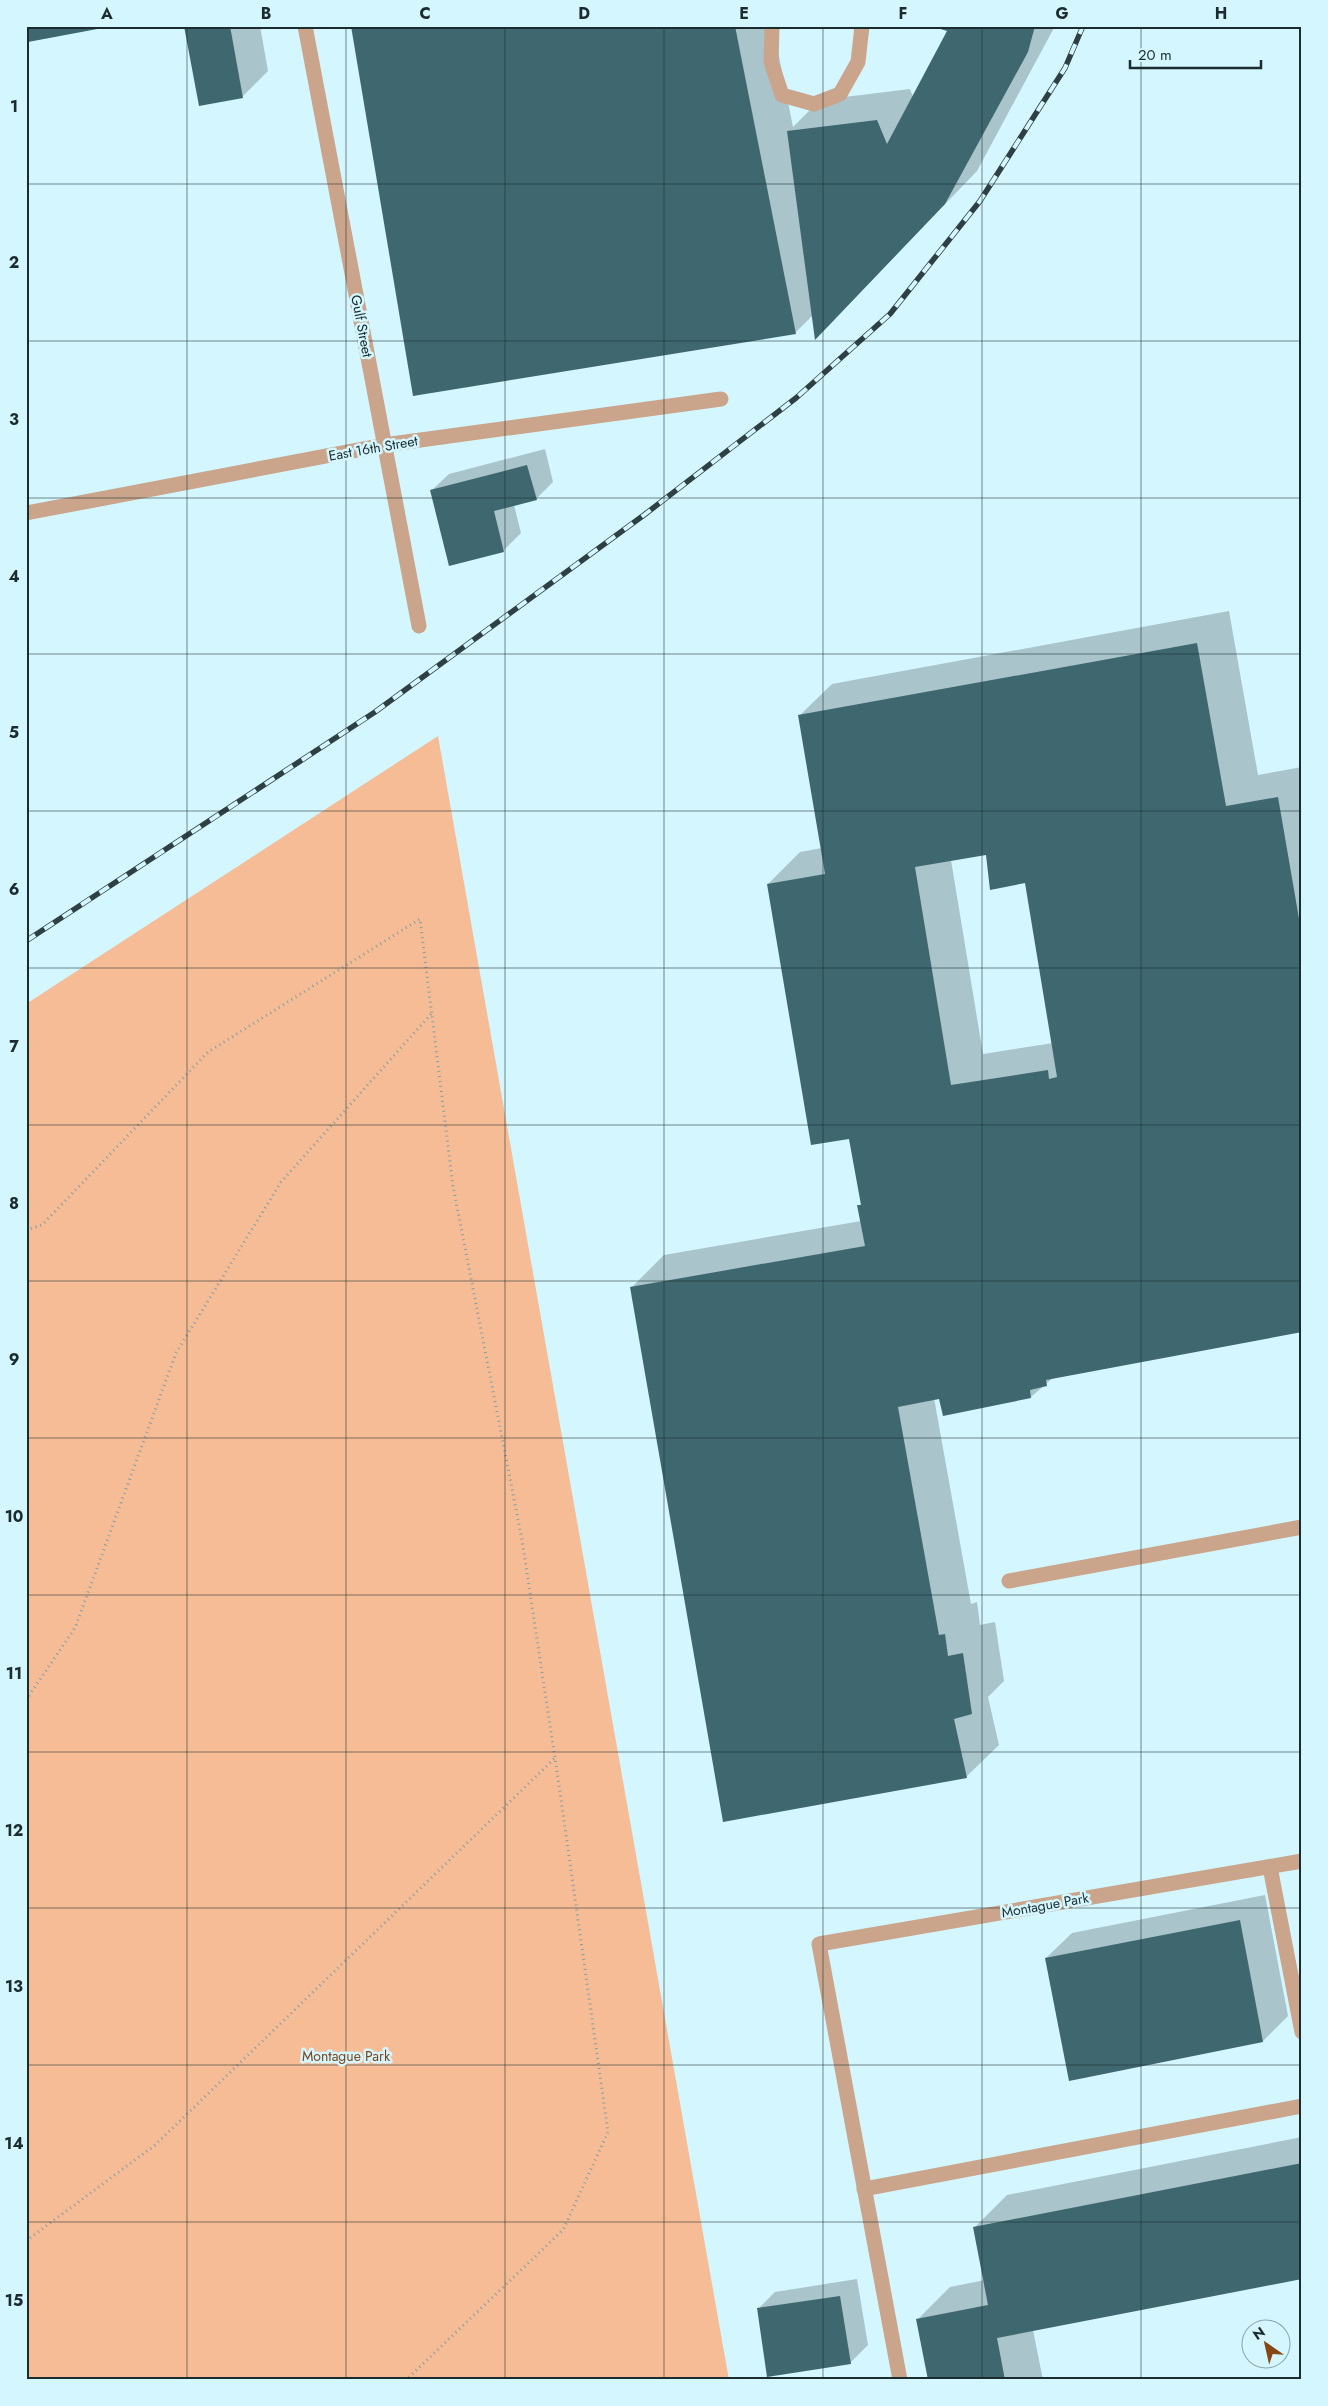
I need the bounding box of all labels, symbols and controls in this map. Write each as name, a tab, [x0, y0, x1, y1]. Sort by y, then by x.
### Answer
text: A	[100, 2, 113, 25]
text: B	[261, 2, 271, 25]
text: C	[419, 2, 431, 25]
text: D	[578, 2, 590, 25]
text: E	[739, 2, 749, 25]
text: F	[899, 2, 907, 25]
text: G	[1055, 2, 1069, 25]
text: H	[1215, 2, 1227, 25]
scale bar	[1130, 38, 1262, 70]
text: 20 m	[1138, 44, 1172, 66]
text: 1	[10, 95, 18, 118]
text: 2	[9, 251, 19, 274]
street label: Gulf Street	[346, 293, 378, 359]
text: 3	[9, 408, 19, 431]
street label: East 16th Street	[327, 430, 420, 466]
text: 4	[8, 565, 20, 588]
text: 5	[9, 721, 19, 744]
text: 6	[9, 878, 19, 901]
text: 7	[9, 1035, 19, 1058]
text: 8	[9, 1192, 19, 1215]
text: 9	[9, 1348, 19, 1371]
text: 10	[5, 1505, 23, 1528]
text: 11	[6, 1662, 22, 1685]
text: 12	[5, 1819, 23, 1842]
street label: Montague Park	[1000, 1887, 1091, 1922]
text: 13	[5, 1975, 23, 1998]
park label: Montague Park	[302, 2046, 391, 2066]
text: 14	[4, 2132, 24, 2155]
text: 15	[5, 2289, 23, 2312]
north arrow	[1240, 2318, 1290, 2368]
text: N	[1249, 2322, 1269, 2345]

